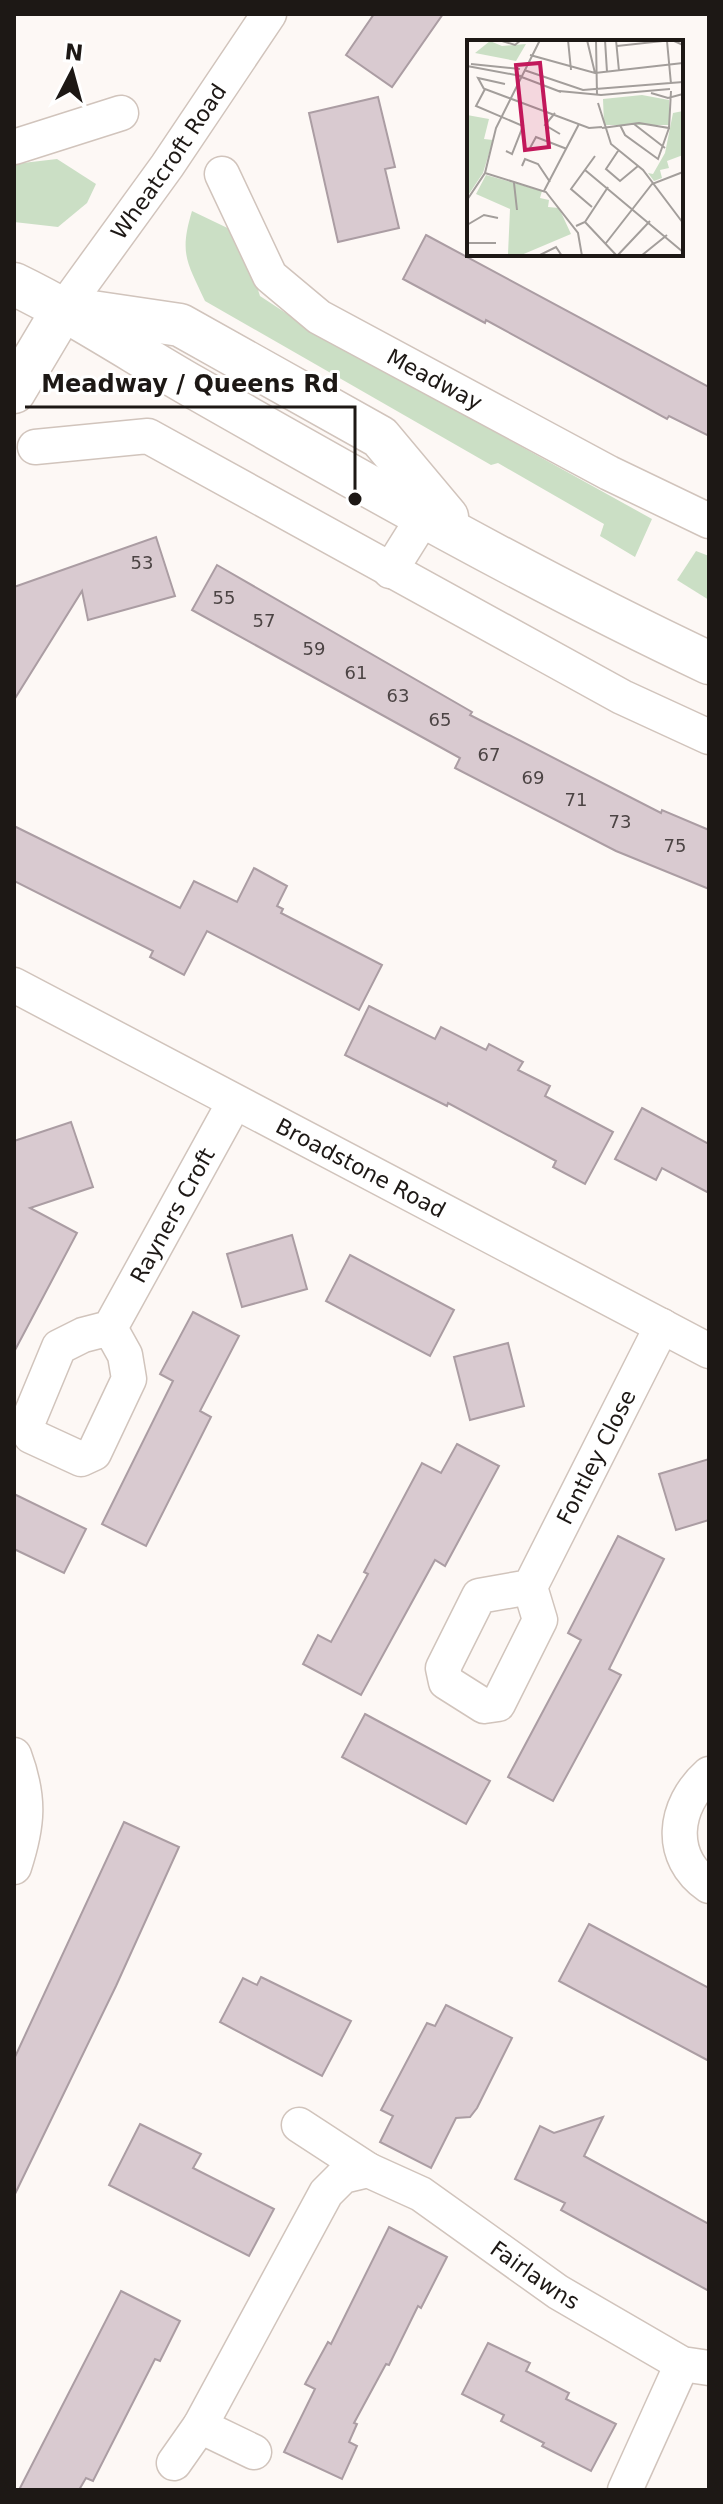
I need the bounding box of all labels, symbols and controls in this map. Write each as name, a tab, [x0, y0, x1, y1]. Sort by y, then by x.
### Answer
north arrow	[32, 32, 112, 112]
text: N	[64, 39, 85, 66]
inset map	[467, 40, 683, 256]
street label: Wheatcroft Road	[106, 79, 232, 244]
street label: Meadway	[383, 344, 486, 415]
callout: Meadway / Queens Rd	[25, 359, 355, 407]
text: Meadway / Queens Rd	[41, 370, 339, 398]
house number: 53	[131, 552, 153, 573]
house number: 55	[213, 587, 235, 608]
house number: 57	[253, 610, 275, 631]
house number: 59	[303, 638, 325, 659]
house number: 61	[345, 662, 367, 683]
house number: 63	[387, 685, 409, 706]
house number: 65	[429, 709, 451, 730]
house number: 67	[478, 744, 500, 765]
house number: 69	[522, 767, 544, 788]
house number: 71	[565, 789, 587, 810]
house number: 73	[609, 811, 631, 832]
house number: 75	[664, 835, 686, 856]
street label: Broadstone Road	[272, 1113, 450, 1223]
street label: Rayners Croft	[126, 1144, 220, 1287]
street label: Fontley Close	[552, 1386, 641, 1529]
street label: Fairlawns	[486, 2236, 584, 2315]

